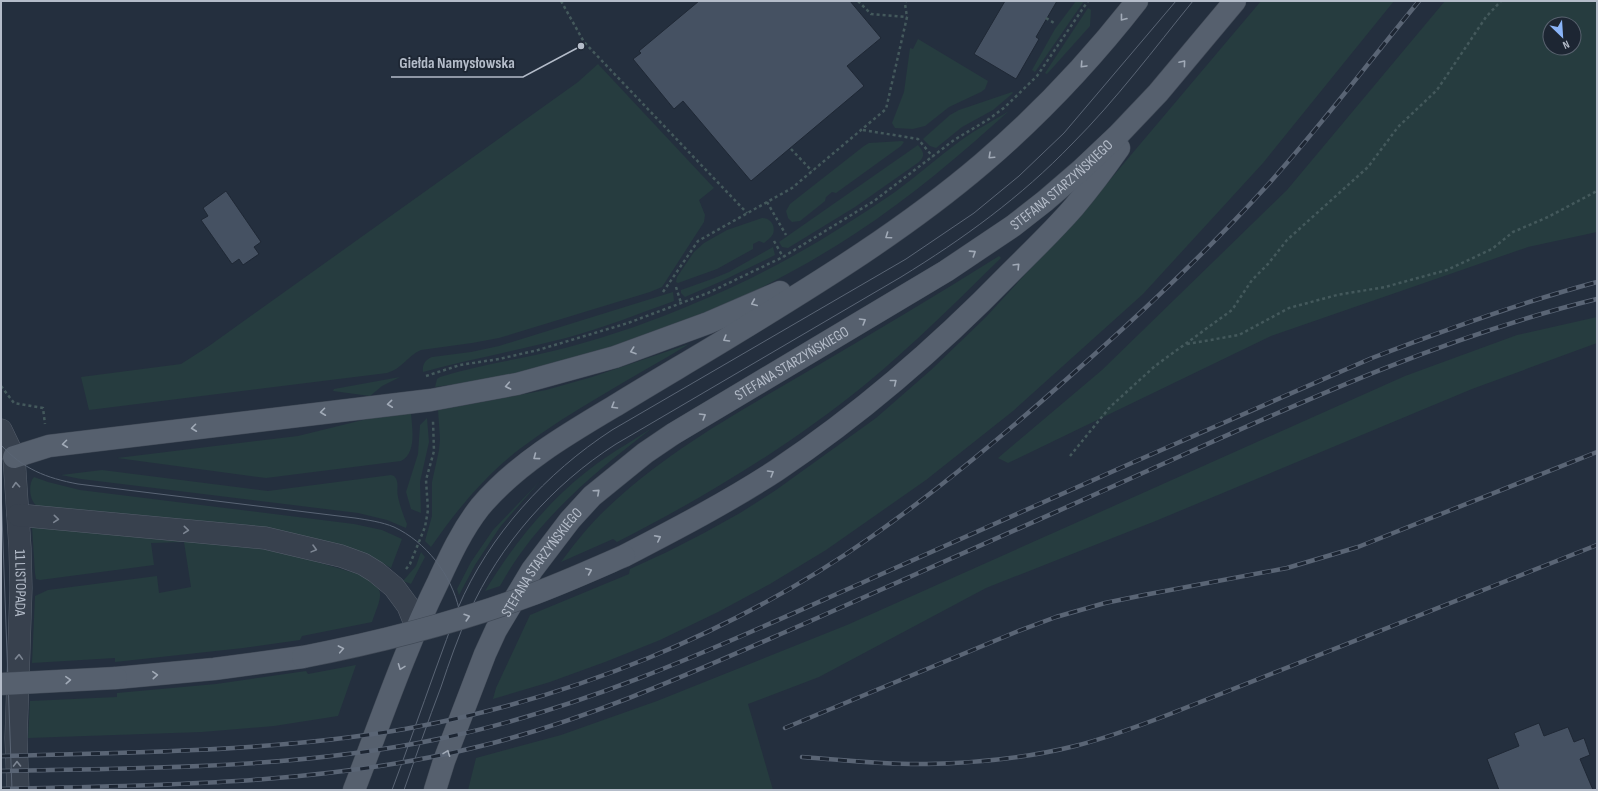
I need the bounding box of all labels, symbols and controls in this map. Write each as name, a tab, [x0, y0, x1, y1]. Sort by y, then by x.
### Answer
one-way arrow	[1121, 14, 1128, 21]
north arrow	[1542, 16, 1582, 56]
text: N	[1560, 37, 1571, 52]
callout: Giełda Namysłowska	[391, 49, 523, 77]
text: Giełda Namysłowska	[399, 54, 515, 73]
one-way arrow	[1081, 60, 1088, 67]
one-way arrow	[1179, 60, 1186, 68]
street label: STEFANA STARZYŃSKIEGO	[1006, 135, 1117, 234]
one-way arrow	[988, 151, 996, 159]
one-way arrow	[885, 231, 892, 239]
one-way arrow	[969, 250, 976, 258]
one-way arrow	[1012, 263, 1020, 271]
one-way arrow	[751, 299, 758, 307]
one-way arrow	[859, 319, 866, 326]
street label: STEFANA STARZYŃSKIEGO	[731, 322, 852, 405]
one-way arrow	[723, 334, 730, 341]
one-way arrow	[630, 346, 637, 354]
one-way arrow	[889, 380, 897, 387]
one-way arrow	[505, 381, 511, 389]
one-way arrow	[387, 399, 393, 408]
one-way arrow	[611, 401, 618, 408]
one-way arrow	[320, 407, 326, 416]
one-way arrow	[699, 414, 706, 421]
one-way arrow	[191, 423, 197, 432]
one-way arrow	[62, 439, 68, 448]
one-way arrow	[534, 452, 541, 459]
one-way arrow	[767, 471, 774, 478]
one-way arrow	[11, 482, 20, 488]
one-way arrow	[592, 489, 600, 496]
street label: STEFANA STARZYŃSKIEGO	[497, 504, 586, 620]
one-way arrow	[53, 514, 59, 523]
one-way arrow	[183, 525, 189, 534]
one-way arrow	[654, 535, 662, 543]
one-way arrow	[311, 544, 318, 553]
street label: 11 LISTOPADA	[11, 549, 31, 617]
one-way arrow	[584, 568, 592, 576]
one-way arrow	[463, 613, 470, 622]
one-way arrow	[338, 646, 344, 654]
one-way arrow	[15, 654, 23, 660]
one-way arrow	[397, 664, 405, 671]
one-way arrow	[152, 671, 158, 680]
one-way arrow	[65, 676, 71, 685]
one-way arrow	[443, 749, 451, 756]
one-way arrow	[13, 761, 21, 767]

